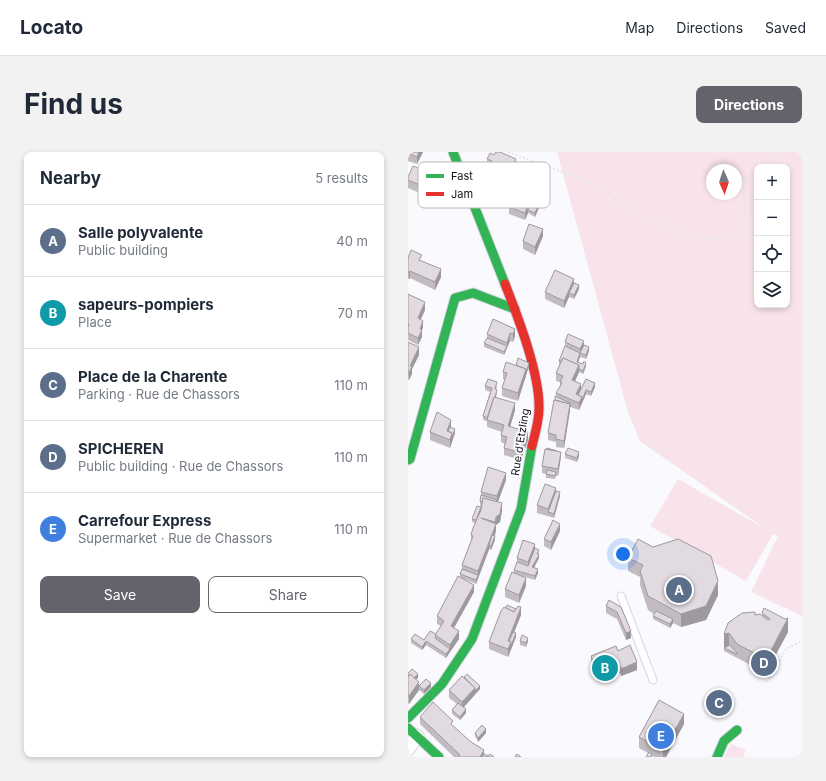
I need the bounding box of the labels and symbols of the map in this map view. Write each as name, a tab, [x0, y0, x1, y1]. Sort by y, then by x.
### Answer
legend	[418, 162, 550, 208]
north arrow	[706, 164, 742, 200]
text: Fast	[451, 169, 473, 183]
text: Jam	[451, 187, 473, 201]
street label: Rue d'Etzling	[508, 407, 532, 477]
your location	[613, 544, 633, 564]
pin: A	[666, 575, 692, 605]
pin: D	[751, 648, 777, 678]
pin: B	[592, 653, 618, 683]
pin: C	[706, 688, 732, 718]
pin: E	[648, 721, 674, 751]

